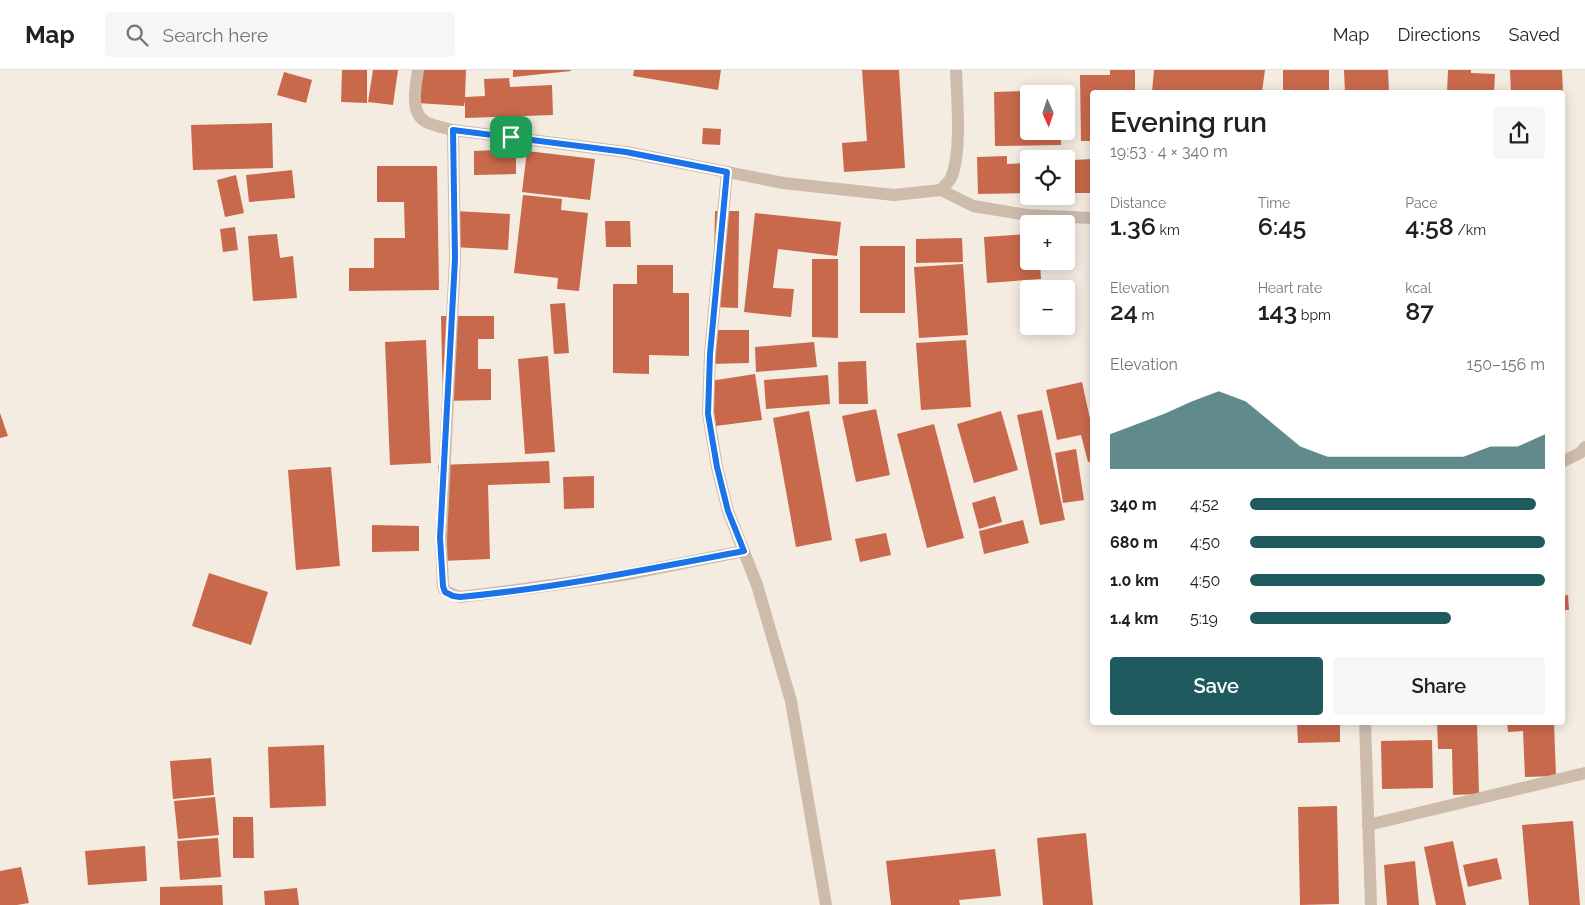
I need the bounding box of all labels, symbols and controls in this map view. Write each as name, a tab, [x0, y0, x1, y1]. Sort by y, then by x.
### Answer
search box	[105, 12, 455, 57]
text: Map	[25, 20, 75, 49]
icon: search	[123, 21, 151, 49]
text: Search here	[163, 24, 268, 46]
text: Map	[1333, 24, 1369, 45]
text: Directions	[1397, 24, 1481, 45]
text: Saved	[1509, 24, 1560, 45]
north arrow	[1020, 85, 1075, 140]
map controls	[1020, 85, 1075, 335]
text: Evening run	[1110, 106, 1267, 139]
button: share	[1493, 107, 1545, 159]
pin	[490, 116, 532, 158]
icon: arrive	[497, 123, 525, 151]
text: 19:53 · 4 × 340 m	[1110, 142, 1228, 161]
button: locate	[1020, 150, 1075, 205]
text: Distance	[1110, 195, 1166, 211]
text: Time	[1258, 195, 1290, 211]
text: Pace	[1405, 195, 1437, 211]
text: 1.36	[1110, 211, 1156, 241]
text: 6:45	[1258, 211, 1306, 241]
text: 4:58	[1405, 211, 1454, 241]
button: +	[1020, 215, 1075, 270]
text: km	[1156, 222, 1180, 238]
text: /km	[1454, 222, 1486, 238]
button: −	[1020, 280, 1075, 335]
text: Elevation	[1110, 280, 1169, 296]
text: Heart rate	[1258, 280, 1322, 296]
text: kcal	[1405, 280, 1432, 296]
text: 24	[1110, 296, 1138, 326]
text: 143	[1258, 296, 1297, 326]
text: 87	[1405, 296, 1434, 326]
text: m	[1138, 307, 1154, 323]
text: bpm	[1297, 307, 1331, 323]
text: Elevation	[1110, 355, 1178, 374]
text: 150–156 m	[1467, 355, 1545, 374]
text: 340 m	[1110, 495, 1157, 514]
text: 4:52	[1190, 495, 1219, 514]
text: 680 m	[1110, 533, 1158, 552]
text: 4:50	[1190, 533, 1220, 552]
text: 1.0 km	[1110, 571, 1159, 590]
text: 4:50	[1190, 571, 1220, 590]
text: 1.4 km	[1110, 609, 1158, 628]
text: 5:19	[1190, 609, 1218, 628]
button: Save	[1110, 657, 1323, 715]
button: Share	[1333, 657, 1545, 715]

